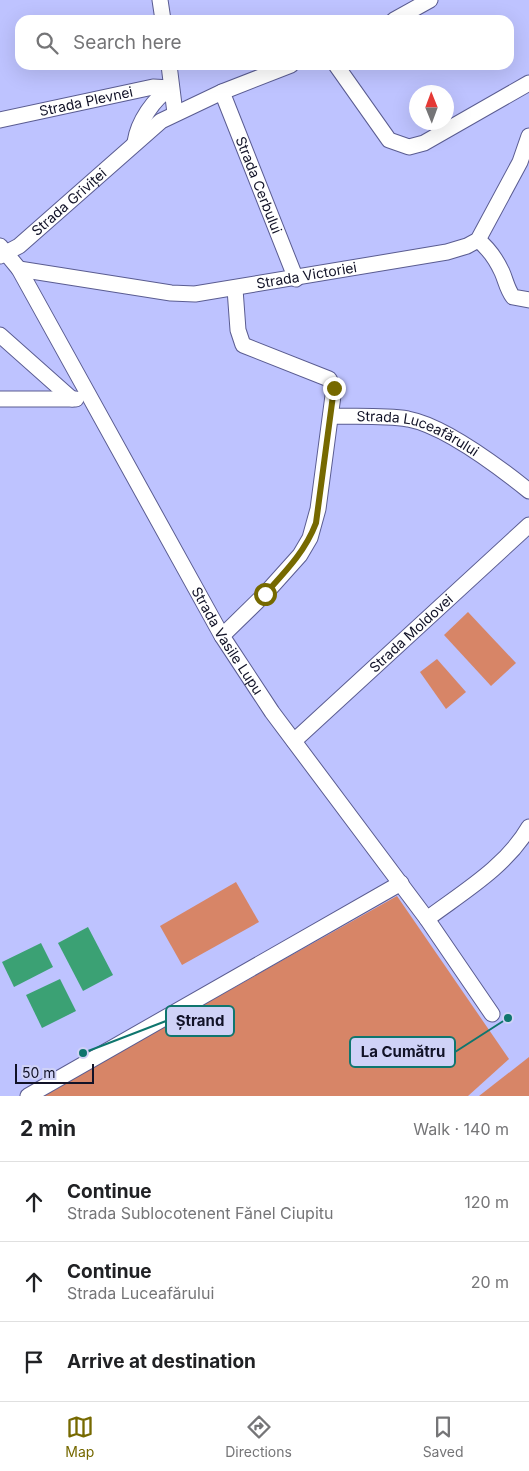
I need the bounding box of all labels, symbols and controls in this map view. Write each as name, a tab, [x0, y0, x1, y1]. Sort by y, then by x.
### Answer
search box	[15, 15, 514, 70]
icon: search	[33, 29, 61, 57]
text: Search here	[73, 31, 182, 54]
street label: Strada Plevnei	[38, 83, 134, 119]
north arrow	[409, 85, 454, 130]
street label: Strada Cerbului	[232, 134, 286, 236]
street label: Strada Griviței	[28, 164, 109, 239]
street label: Strada Victoriei	[255, 258, 358, 292]
route end	[323, 377, 346, 400]
street label: Strada Luceafărului	[356, 407, 482, 459]
route start	[254, 583, 277, 606]
street label: Strada Vasile Lupu	[188, 584, 267, 698]
street label: Strada Moldovei	[365, 590, 456, 676]
callout: Ștrand	[166, 1006, 234, 1036]
text: Ștrand	[176, 1011, 224, 1030]
callout: La Cumătru	[350, 1037, 455, 1067]
text: La Cumătru	[361, 1042, 445, 1061]
scale bar	[15, 1061, 94, 1084]
text: 50 m	[22, 1064, 56, 1081]
text: 2 min	[20, 1116, 76, 1141]
text: Walk · 140 m	[413, 1119, 509, 1139]
text: Continue	[67, 1180, 152, 1203]
icon: ahead	[20, 1188, 48, 1216]
text: 120 m	[464, 1192, 509, 1212]
text: Strada Sublocotenent Fănel Ciupitu	[67, 1203, 333, 1223]
text: Continue	[67, 1260, 152, 1283]
icon: ahead	[20, 1268, 48, 1296]
text: 20 m	[471, 1272, 509, 1292]
text: Strada Luceafărului	[67, 1283, 214, 1303]
icon: arrive	[20, 1348, 48, 1376]
text: Arrive at destination	[67, 1350, 256, 1373]
tab: Map	[65, 1413, 94, 1460]
tab: Directions	[225, 1413, 292, 1460]
tab: Saved	[423, 1413, 464, 1460]

